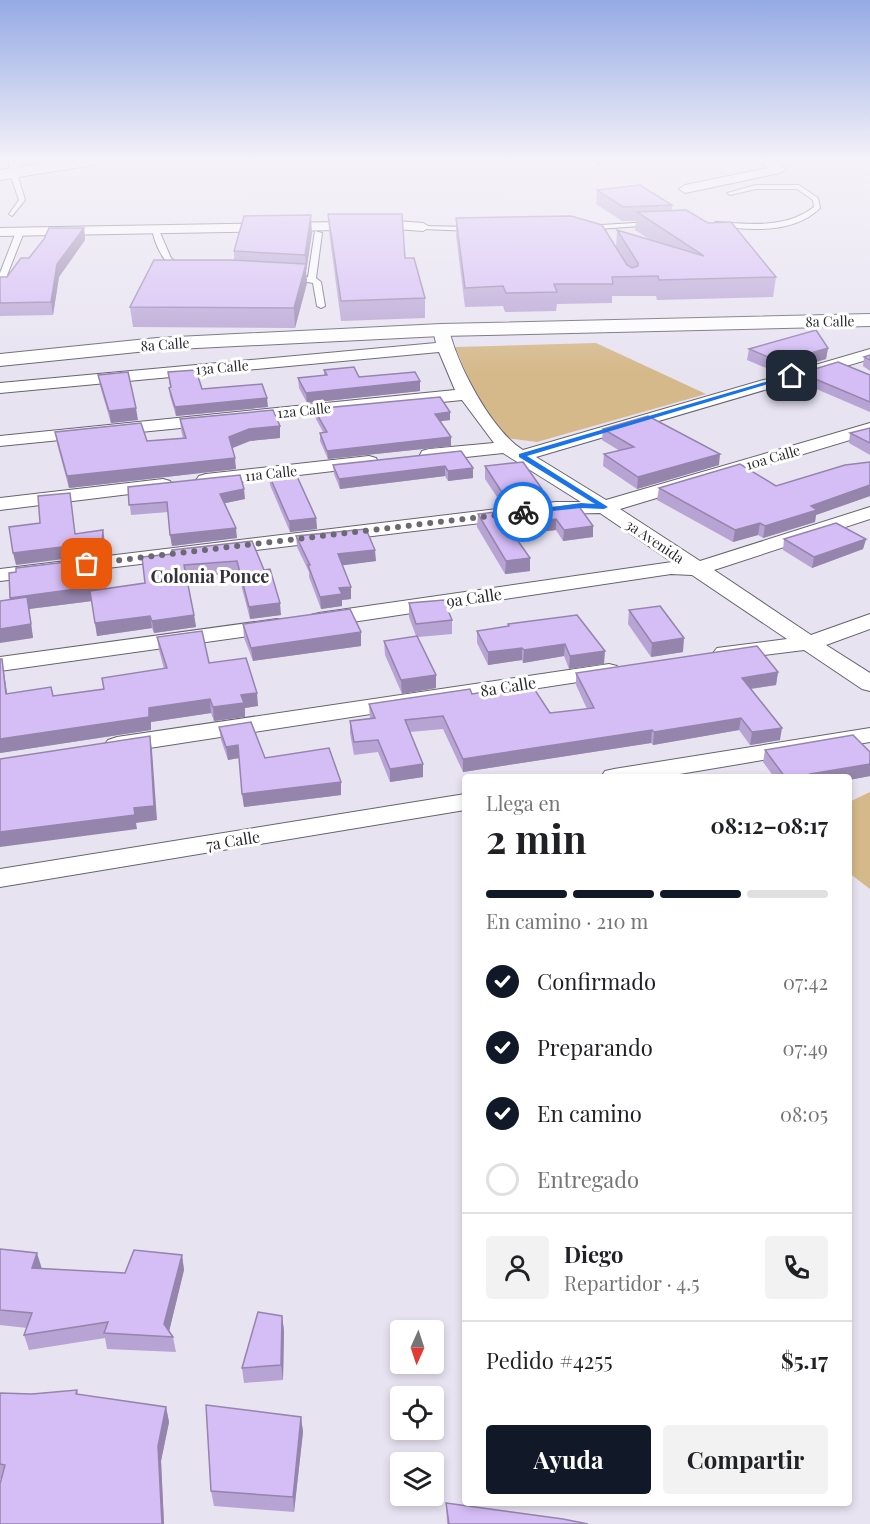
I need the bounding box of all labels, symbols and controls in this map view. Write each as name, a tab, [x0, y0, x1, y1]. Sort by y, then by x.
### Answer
street label: 8a Calle	[805, 311, 855, 331]
street label: 8a Calle	[140, 333, 190, 355]
pin	[766, 350, 817, 401]
street label: 13a Calle	[195, 355, 249, 379]
icon: home	[775, 359, 808, 392]
street label: 12a Calle	[276, 398, 332, 422]
street label: 10a Calle	[744, 440, 802, 474]
street label: 11a Calle	[244, 461, 298, 485]
courier	[493, 482, 553, 542]
icon: bike	[507, 496, 540, 529]
street label: 3a Avenida	[622, 515, 688, 567]
pin	[61, 538, 112, 589]
icon: bag	[70, 547, 103, 580]
district label: Colonia Ponce	[151, 564, 269, 588]
street label: 9a Calle	[445, 583, 503, 611]
street label: 8a Calle	[479, 671, 537, 701]
text: Llega en	[486, 789, 561, 816]
text: 08:12–08:17	[711, 810, 828, 840]
text: 2 min	[486, 812, 587, 864]
street label: 7a Calle	[205, 825, 261, 855]
text: En camino · 210 m	[486, 907, 648, 934]
icon: check	[486, 965, 519, 998]
text: Confirmado	[537, 966, 656, 996]
text: 07:42	[783, 968, 828, 995]
icon: check	[486, 1031, 519, 1064]
text: Preparando	[537, 1032, 653, 1062]
text: 07:49	[783, 1034, 828, 1061]
icon: check	[486, 1097, 519, 1130]
text: En camino	[537, 1098, 642, 1128]
text: 08:05	[780, 1100, 828, 1127]
text: Entregado	[537, 1164, 639, 1194]
button: person	[486, 1236, 549, 1299]
button: phone	[765, 1236, 828, 1299]
text: Diego	[564, 1239, 623, 1269]
text: Repartidor · 4.5	[564, 1269, 700, 1296]
north arrow	[390, 1320, 444, 1374]
map controls	[390, 1320, 444, 1506]
text: Pedido #4255	[486, 1345, 613, 1375]
text: $5.17	[781, 1345, 828, 1375]
button: locate	[390, 1386, 444, 1440]
button: Ayuda	[486, 1425, 651, 1494]
button: Compartir	[663, 1425, 828, 1494]
button: layers	[390, 1452, 444, 1506]

